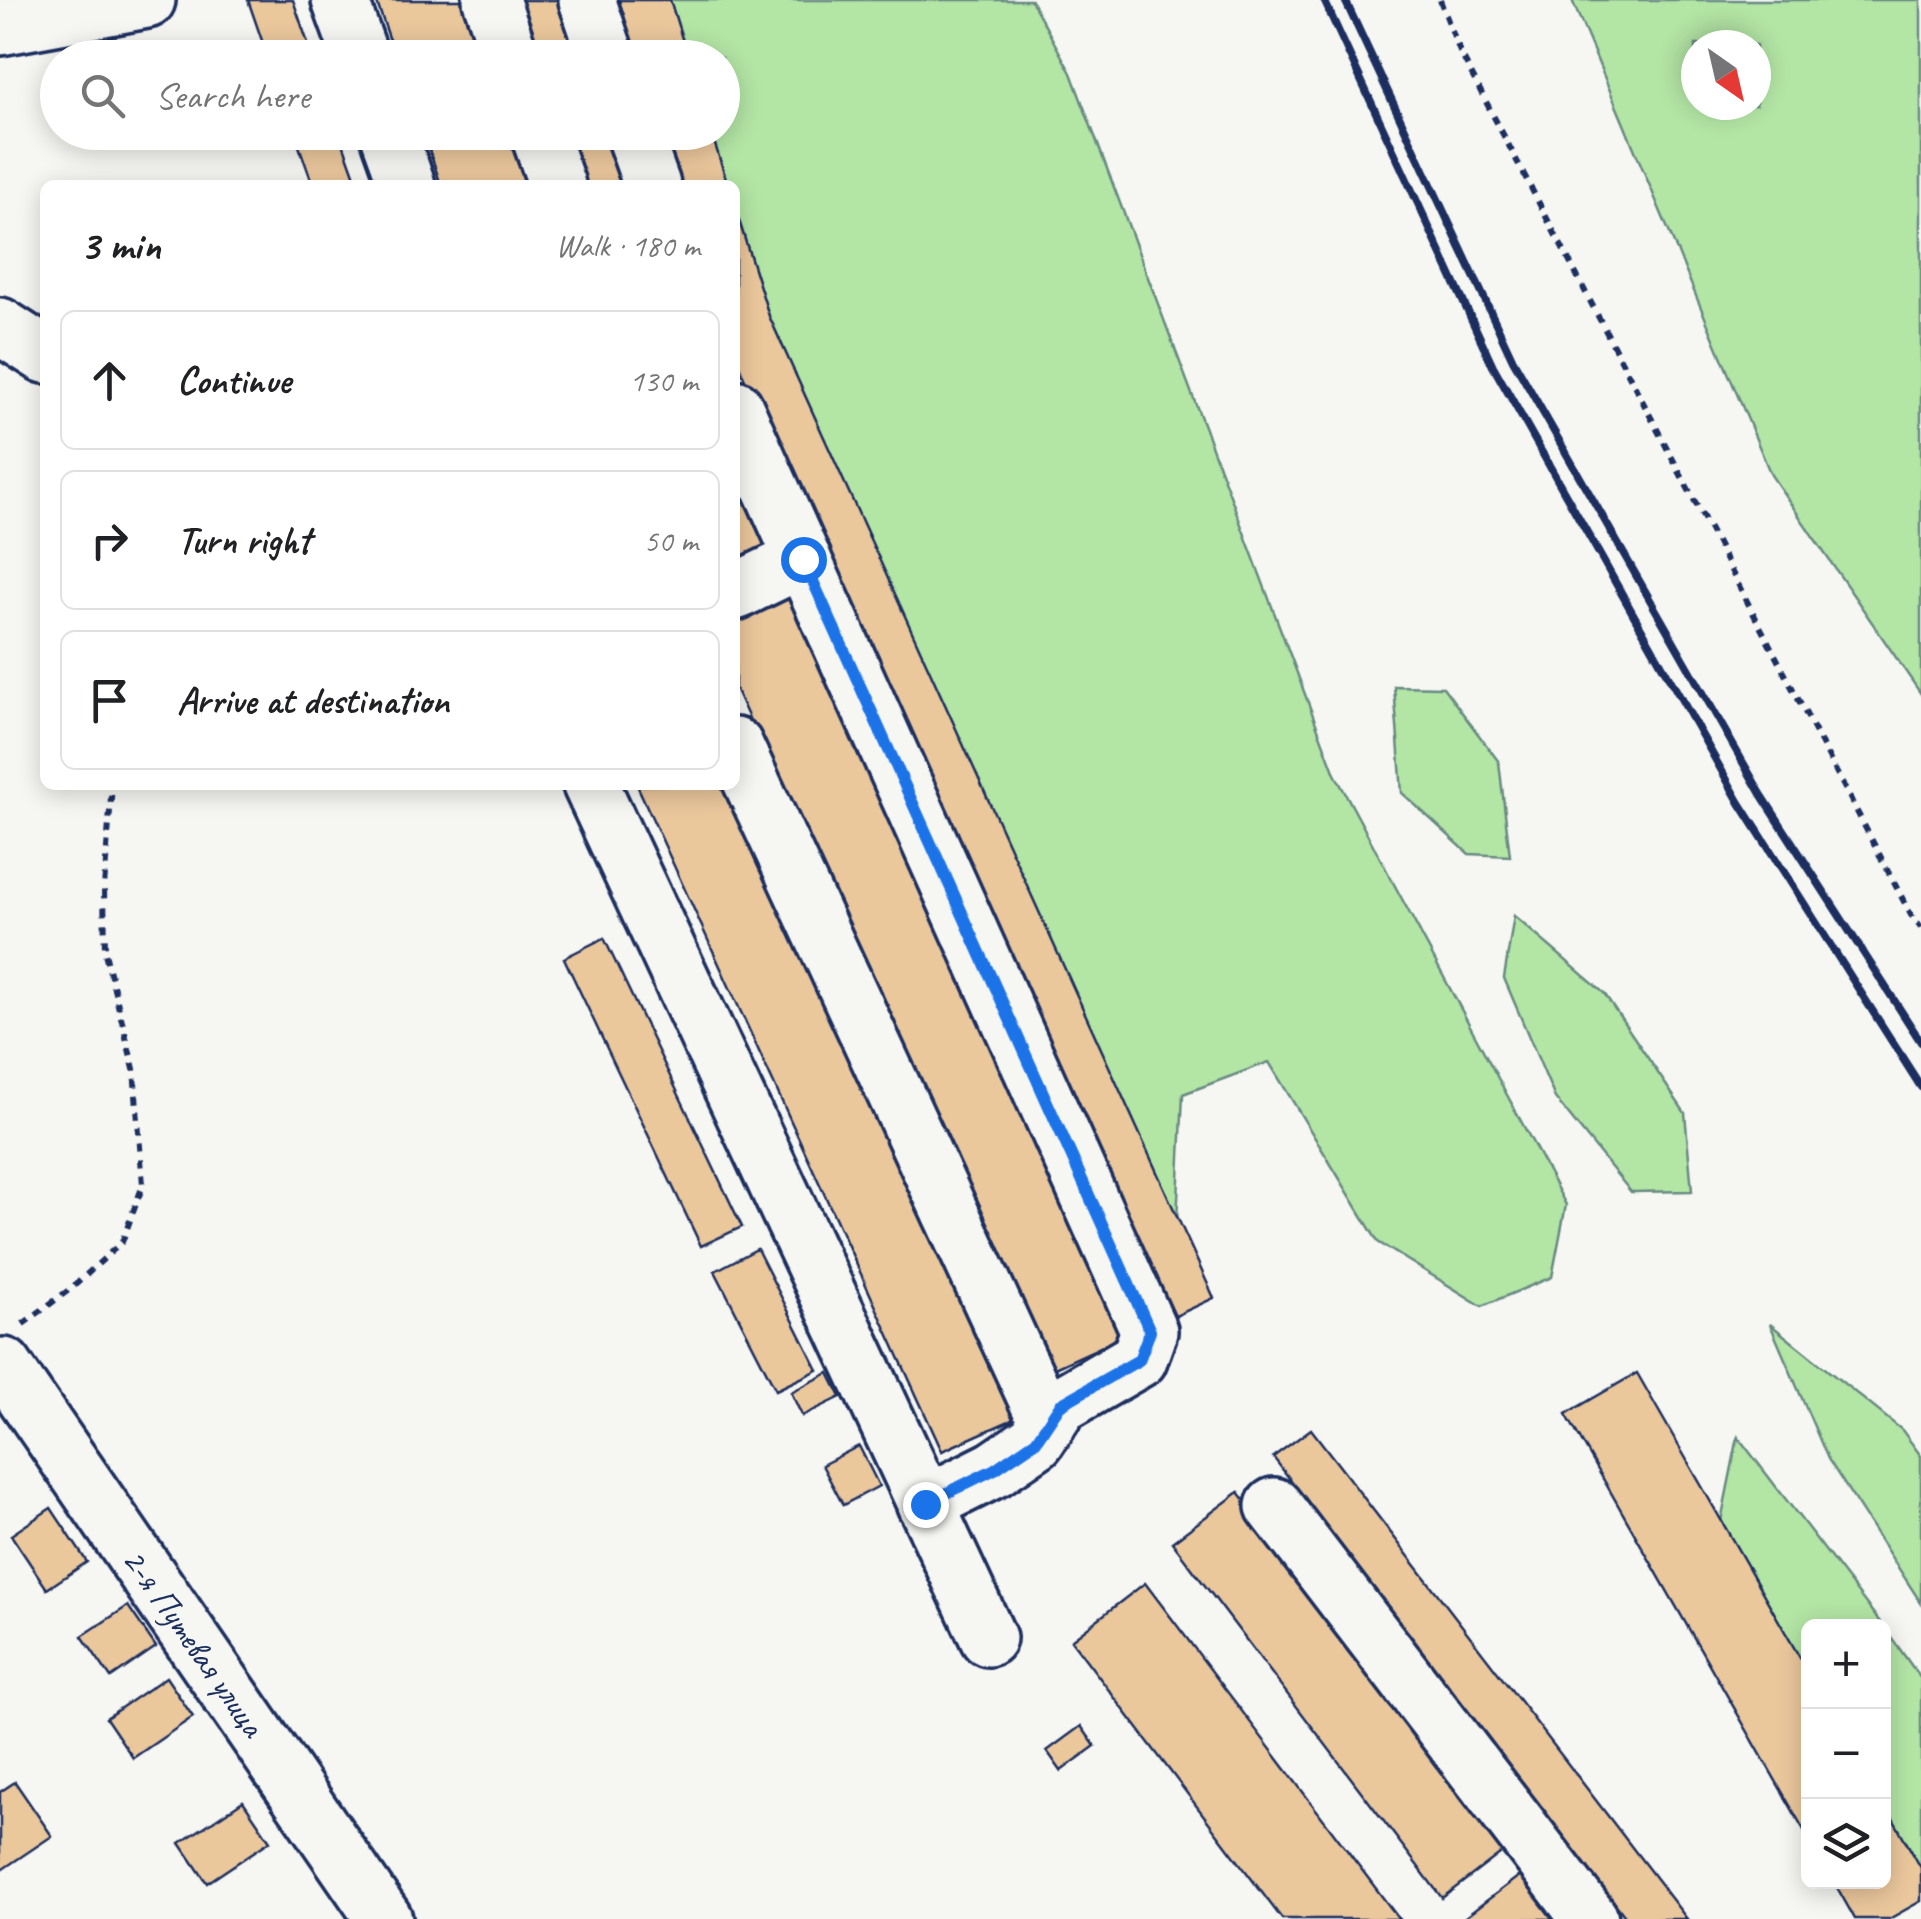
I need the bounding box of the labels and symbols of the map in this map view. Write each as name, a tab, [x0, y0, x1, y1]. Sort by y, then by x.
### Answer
north arrow	[1681, 30, 1771, 120]
route start	[781, 537, 827, 583]
route end	[903, 1482, 949, 1528]
street label: 2-я Путевая улица	[112, 1539, 276, 1747]

